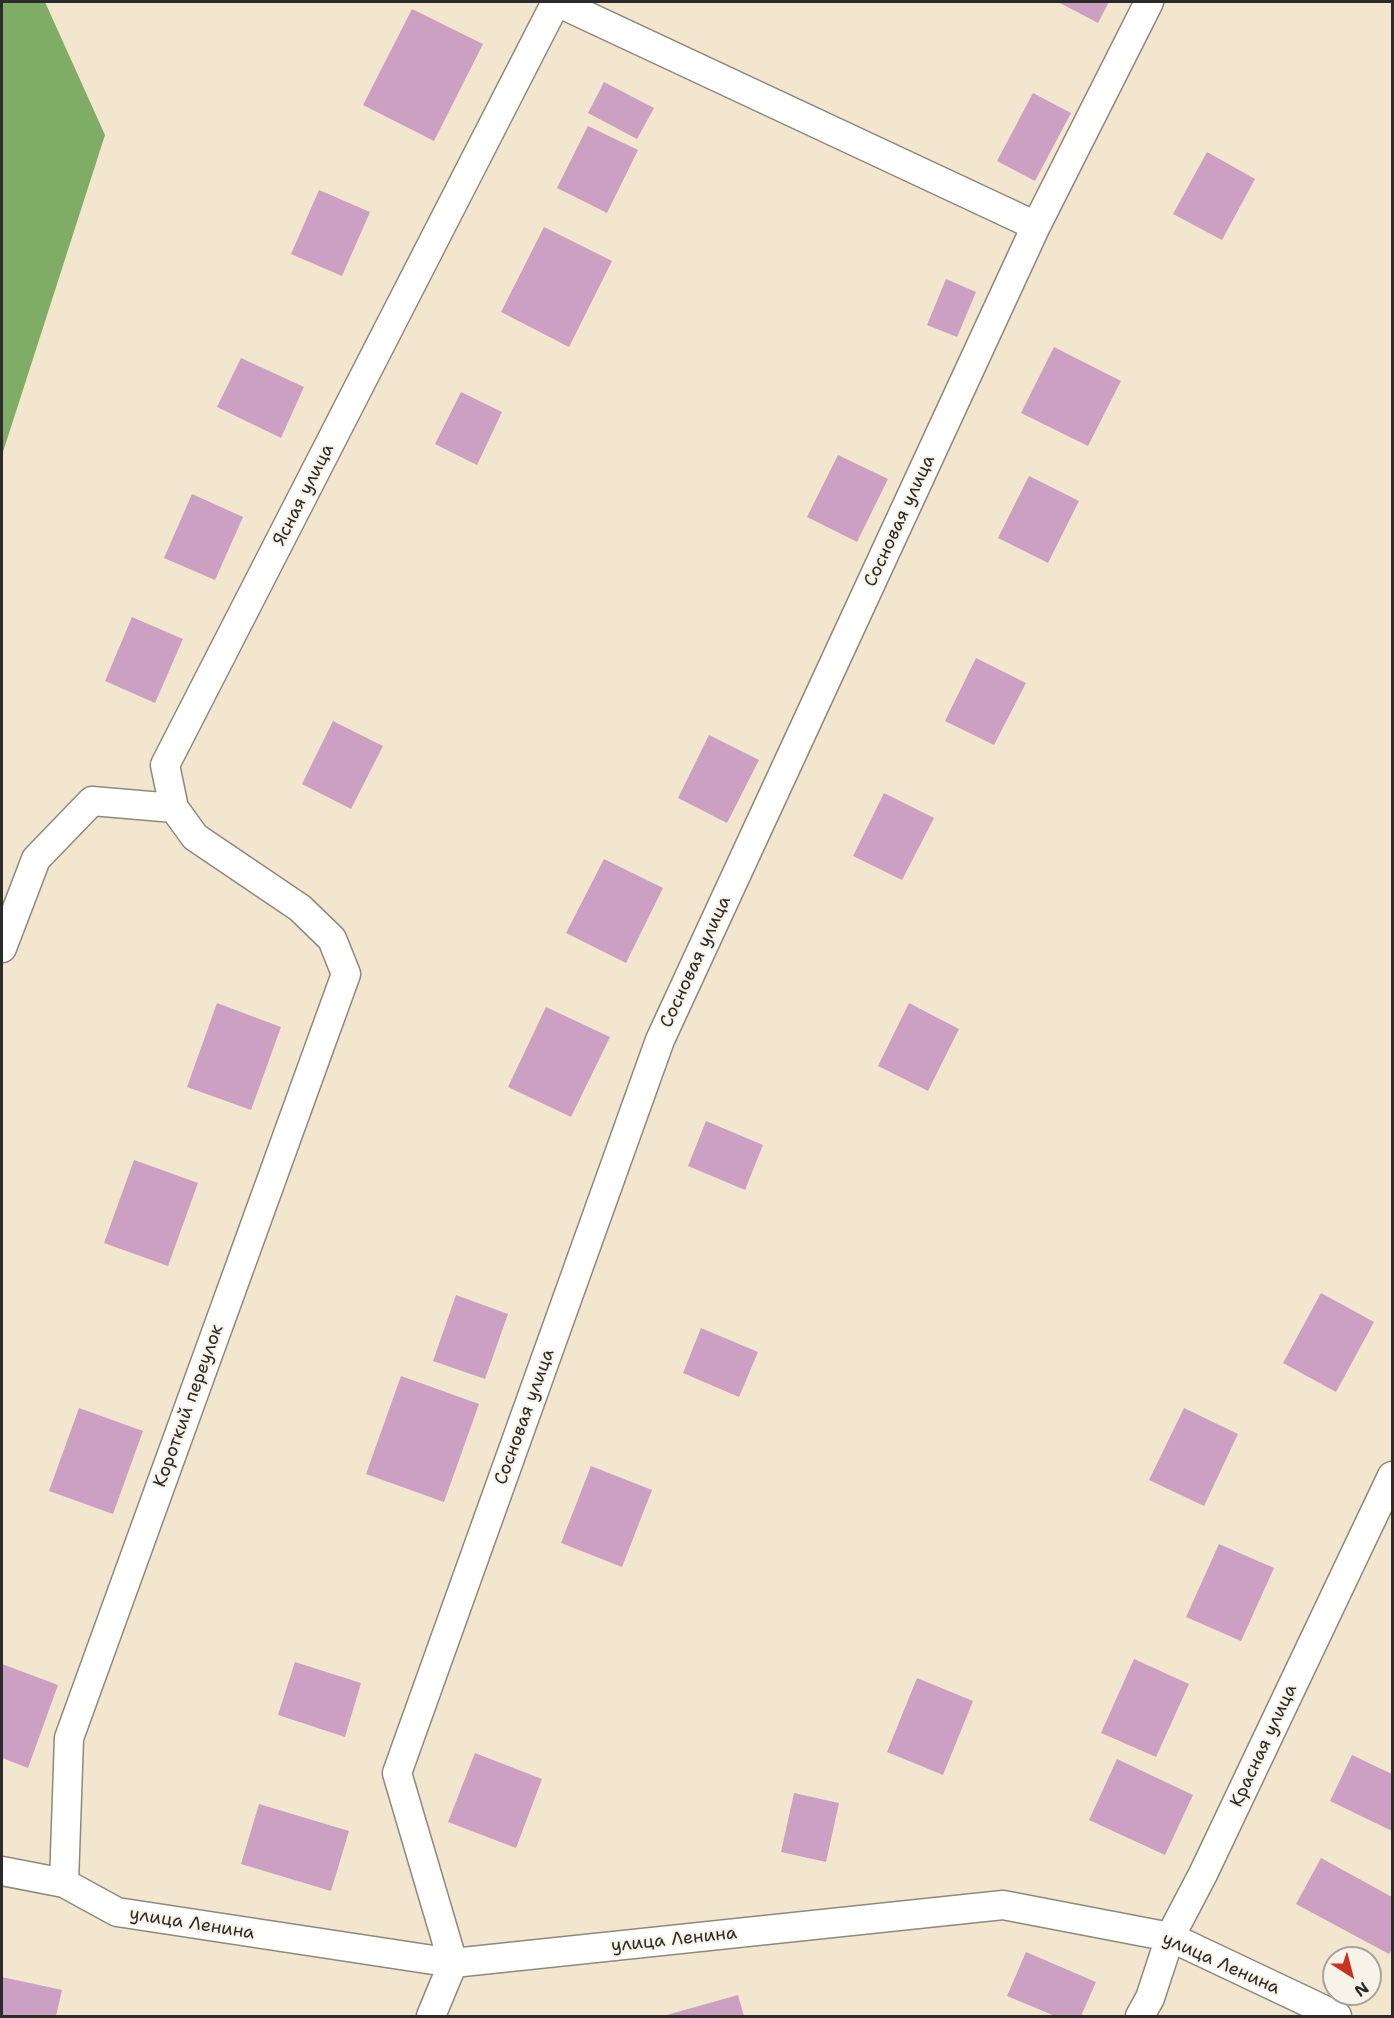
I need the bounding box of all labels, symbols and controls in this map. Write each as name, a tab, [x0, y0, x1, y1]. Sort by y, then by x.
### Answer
street label: Ясная улица	[269, 440, 339, 550]
street label: Сосновая улица	[860, 452, 940, 590]
street label: Сосновая улица	[656, 893, 736, 1031]
street label: Короткий переулок	[150, 1322, 228, 1490]
street label: Сосновая улица	[490, 1346, 560, 1488]
street label: Красная улица	[1226, 1681, 1302, 1811]
street label: улица Ленина	[128, 1903, 256, 1945]
street label: улица Ленина	[610, 1923, 738, 1957]
street label: улица Ленина	[1159, 1928, 1283, 2000]
north arrow	[1322, 1946, 1382, 2006]
text: N	[1350, 1977, 1373, 2002]

